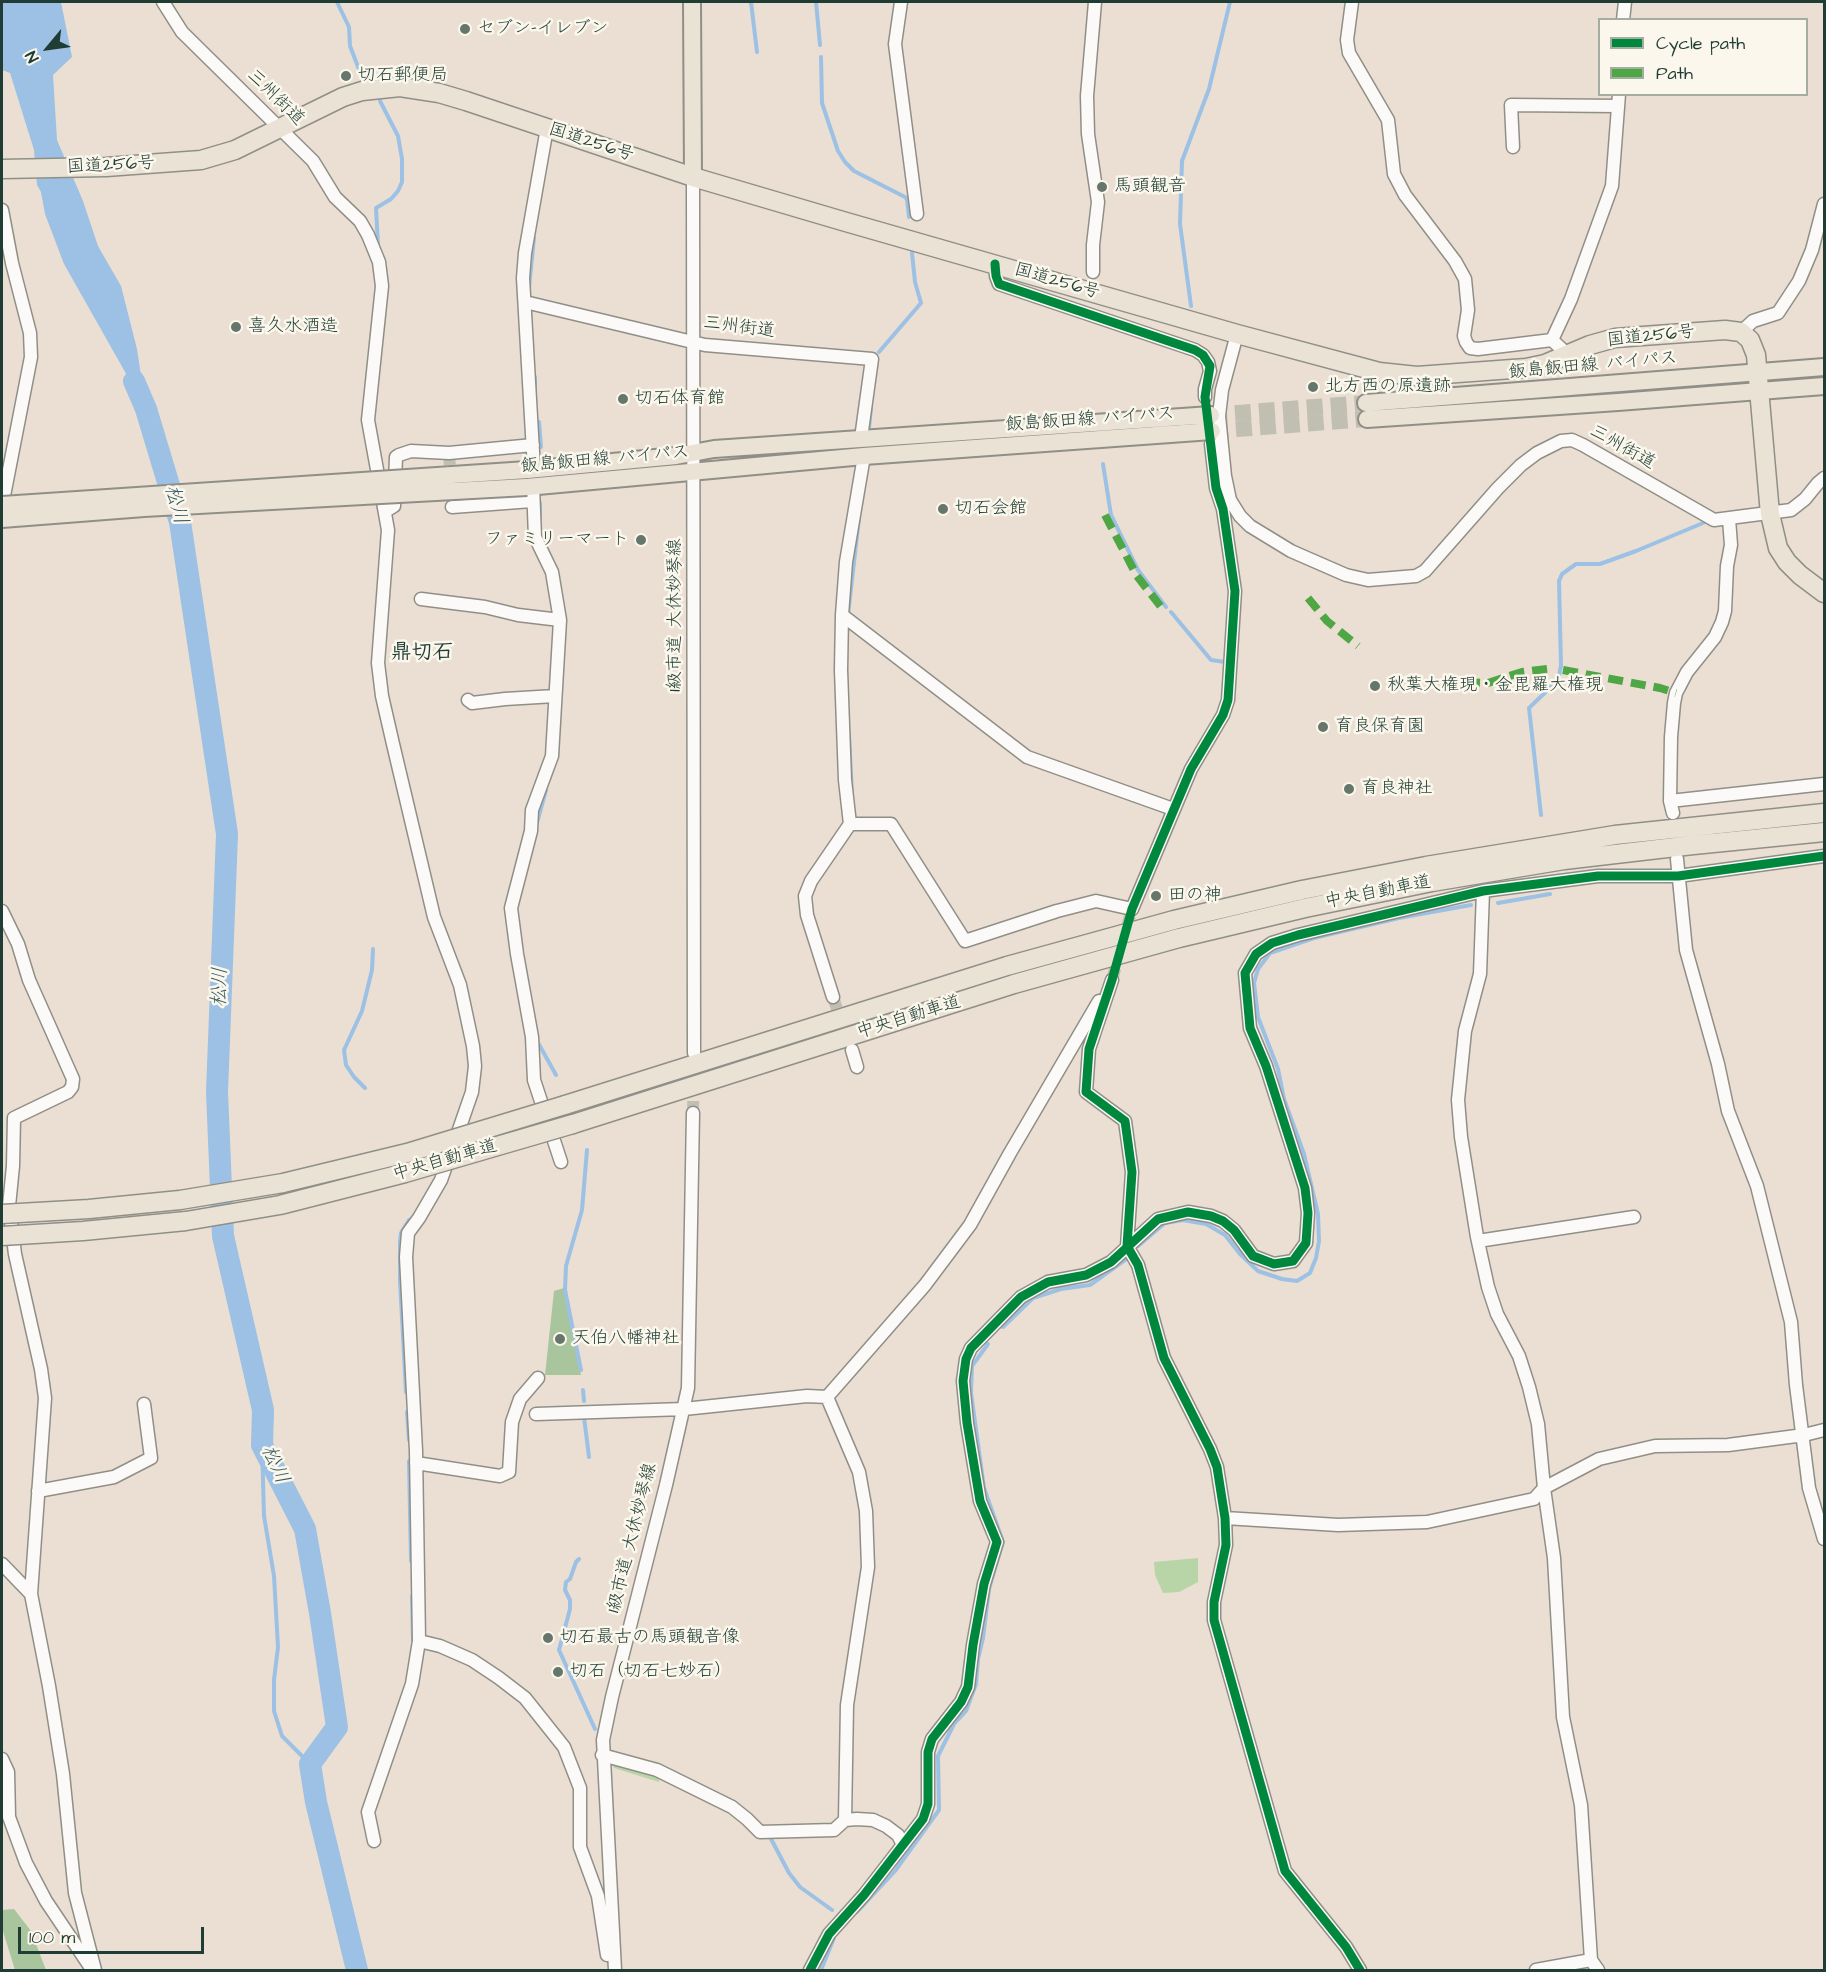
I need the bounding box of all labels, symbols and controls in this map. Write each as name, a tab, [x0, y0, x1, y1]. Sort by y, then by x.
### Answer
north arrow	[18, 18, 78, 78]
place label: セブン-イレブン	[477, 18, 609, 40]
legend	[1598, 18, 1808, 96]
marker: セブン-イレブン	[458, 22, 472, 36]
text: Cycle path	[1656, 31, 1745, 56]
text: N	[20, 47, 44, 66]
text: Path	[1656, 61, 1693, 86]
street label: 三州街道	[242, 65, 308, 131]
place label: 切石郵便局	[358, 65, 448, 87]
marker: 切石郵便局	[339, 69, 353, 83]
street label: 国道256号	[546, 119, 636, 167]
street label: 国道256号	[66, 153, 156, 179]
place label: 馬頭観音	[1114, 176, 1186, 198]
marker: 馬頭観音	[1095, 180, 1109, 194]
street label: 国道256号	[1012, 259, 1102, 305]
street label: 三州街道	[702, 313, 776, 343]
place label: 喜久水酒造	[248, 316, 338, 338]
marker: 喜久水酒造	[229, 320, 243, 334]
street label: 国道256号	[1606, 322, 1696, 352]
street label: 飯島飯田線 バイパス	[1508, 348, 1678, 384]
place label: 北方西の原遺跡	[1325, 376, 1451, 398]
marker: 北方西の原遺跡	[1306, 380, 1320, 394]
place label: 切石体育館	[635, 388, 725, 410]
marker: 切石体育館	[616, 392, 630, 406]
street label: 飯島飯田線 バイパス	[1005, 403, 1175, 437]
street label: 三州街道	[1585, 421, 1659, 475]
street label: 飯島飯田線 バイパス	[520, 442, 690, 478]
water label: 松川	[158, 483, 192, 527]
place label: 切石会館	[955, 498, 1027, 520]
marker: 切石会館	[936, 502, 950, 516]
place label: ファミリーマート	[485, 529, 629, 551]
marker: ファミリーマート	[634, 533, 648, 547]
street label: 1級市道 大休妙琴線	[665, 538, 687, 692]
district label: 鼎切石	[391, 641, 453, 667]
place label: 秋葉大権現・金毘羅大権現	[1387, 675, 1603, 697]
marker: 秋葉大権現・金毘羅大権現	[1368, 679, 1382, 693]
place label: 育良保育園	[1335, 716, 1425, 738]
marker: 育良保育園	[1316, 720, 1330, 734]
place label: 育良神社	[1361, 778, 1433, 800]
marker: 育良神社	[1342, 782, 1356, 796]
street label: 中央自動車道	[1323, 872, 1433, 914]
place label: 田の神	[1168, 885, 1222, 907]
marker: 田の神	[1149, 889, 1163, 903]
water label: 松川	[208, 967, 234, 1007]
street label: 中央自動車道	[854, 992, 964, 1044]
street label: 中央自動車道	[390, 1136, 500, 1186]
place label: 天伯八幡神社	[572, 1328, 680, 1350]
marker: 天伯八幡神社	[553, 1332, 567, 1346]
water label: 松川	[255, 1442, 293, 1488]
street label: 1級市道 大休妙琴線	[604, 1461, 662, 1615]
place label: 切石最古の馬頭観音像	[560, 1627, 740, 1649]
marker: 切石最古の馬頭観音像	[541, 1631, 555, 1645]
place label: 切石（切石七妙石）	[570, 1661, 732, 1683]
marker: 切石（切石七妙石）	[551, 1665, 565, 1679]
scale bar	[21, 1915, 207, 1953]
text: 100 m	[29, 1925, 75, 1950]

